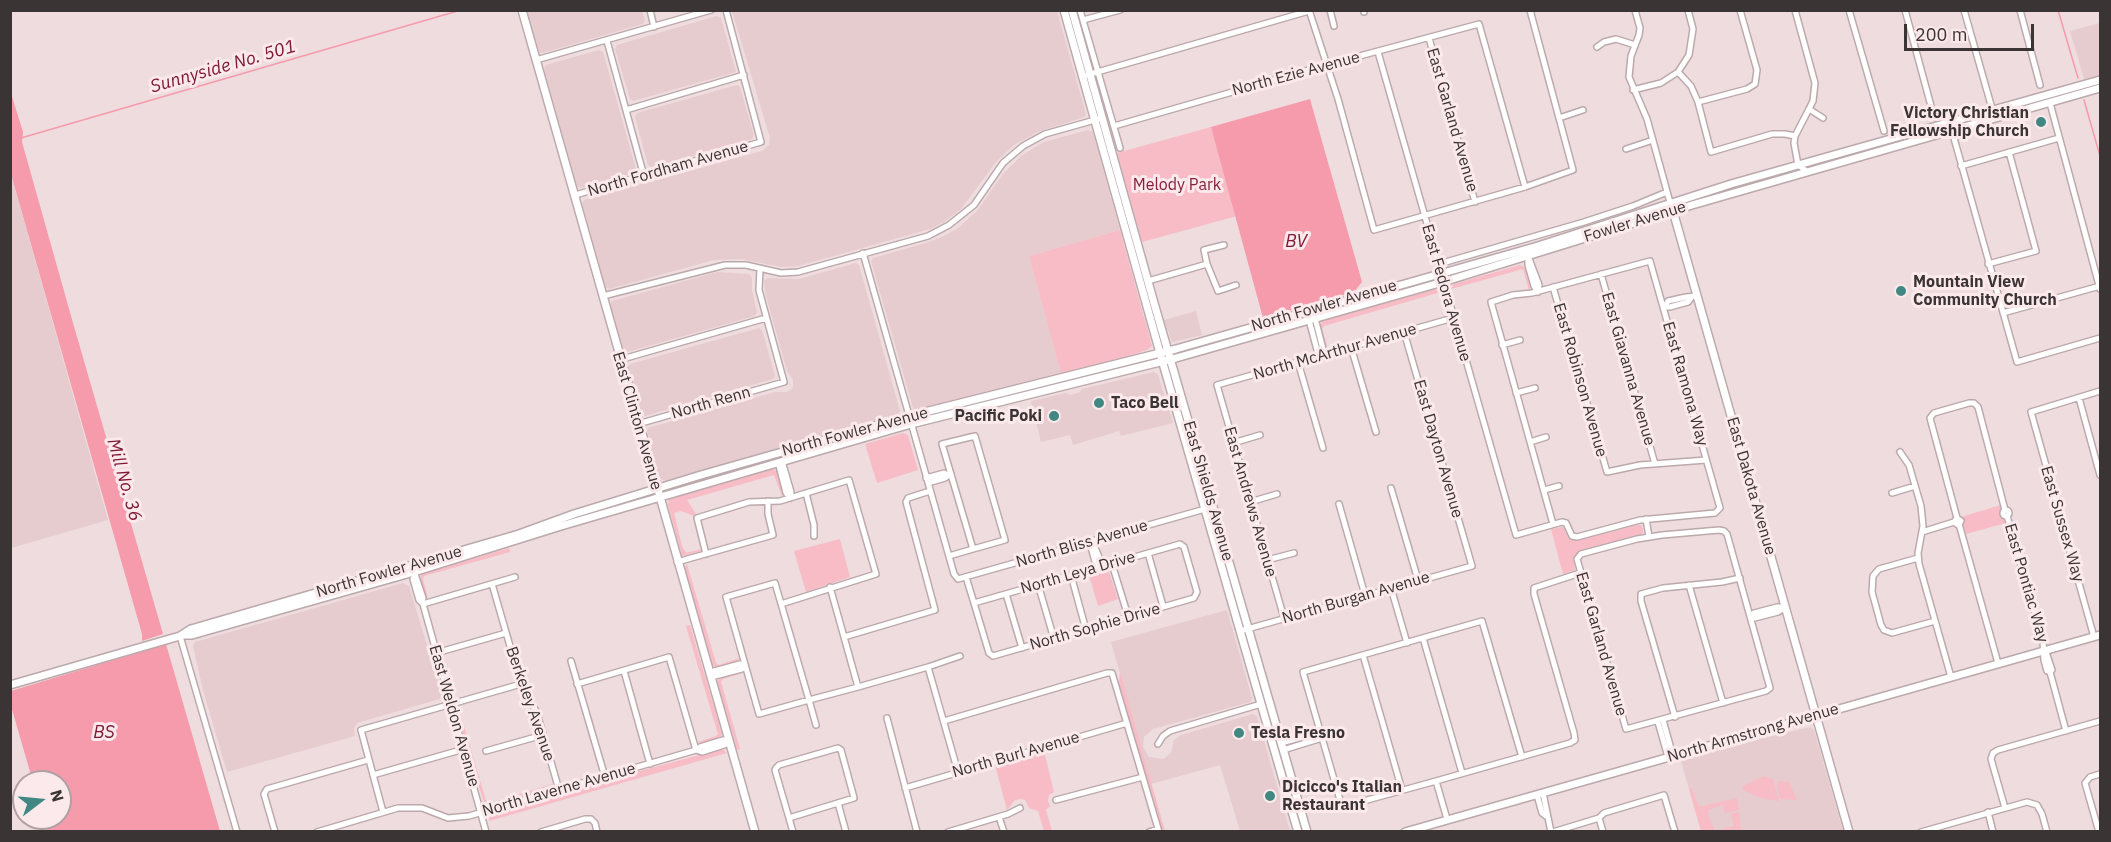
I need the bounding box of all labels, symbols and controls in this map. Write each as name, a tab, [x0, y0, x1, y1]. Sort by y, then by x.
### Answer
scale bar	[1907, 12, 2038, 50]
text: 200 m	[1915, 23, 1967, 46]
water label: Sunnyside No. 501	[148, 36, 298, 98]
street label: East Garland Avenue	[1422, 46, 1482, 194]
street label: North Ezie Avenue	[1230, 48, 1362, 100]
place label: Victory Christian Fellowship Church	[1890, 103, 2029, 141]
marker: Victory Christian Fellowship Church	[2034, 115, 2048, 129]
street label: North Fordham Avenue	[586, 137, 750, 201]
park label: Melody Park	[1133, 175, 1221, 195]
street label: Fowler Avenue	[1582, 197, 1688, 247]
street label: East Fedora Avenue	[1417, 222, 1475, 364]
water label: BV	[1285, 231, 1307, 253]
place label: Mountain View Community Church	[1913, 272, 2057, 310]
street label: North Fowler Avenue	[1249, 276, 1399, 336]
marker: Mountain View Community Church	[1894, 284, 1908, 298]
street label: East Giavanna Avenue	[1597, 290, 1659, 448]
street label: East Robinson Avenue	[1549, 301, 1611, 459]
street label: North McArthur Avenue	[1251, 319, 1419, 385]
street label: East Ramona Way	[1658, 320, 1712, 448]
street label: East Clinton Avenue	[608, 350, 666, 492]
street label: East Dayton Avenue	[1409, 378, 1467, 520]
street label: North Renn	[669, 383, 753, 423]
place label: Taco Bell	[1111, 393, 1179, 413]
marker: Taco Bell	[1092, 396, 1106, 410]
street label: North Fowler Avenue	[780, 403, 930, 461]
place label: Pacific Poki	[954, 406, 1042, 426]
marker: Pacific Poki	[1047, 409, 1061, 423]
street label: East Dakota Avenue	[1722, 415, 1780, 557]
street label: East Shields Avenue	[1179, 419, 1237, 563]
street label: East Andrews Avenue	[1219, 425, 1281, 579]
water label: Mill No. 36	[102, 436, 146, 524]
street label: East Sussex Way	[2036, 464, 2088, 584]
street label: North Bliss Avenue	[1014, 516, 1150, 572]
street label: East Pontiac Way	[2000, 521, 2052, 645]
street label: North Fowler Avenue	[314, 542, 464, 602]
street label: North Leya Drive	[1018, 547, 1138, 599]
street label: North Burgan Avenue	[1280, 568, 1432, 628]
street label: East Garland Avenue	[1571, 570, 1631, 718]
street label: North Sophie Drive	[1027, 599, 1163, 655]
street label: East Weldon Avenue	[425, 643, 483, 789]
street label: Berkeley Avenue	[501, 644, 559, 764]
street label: North Armstrong Avenue	[1665, 699, 1841, 767]
water label: BS	[93, 722, 115, 744]
place label: Tesla Fresno	[1251, 723, 1345, 743]
marker: Tesla Fresno	[1232, 726, 1246, 740]
street label: North Burl Avenue	[950, 728, 1082, 782]
street label: North Laverne Avenue	[480, 759, 638, 821]
north arrow	[12, 770, 72, 830]
place label: Dicicco's Italian Restaurant	[1282, 777, 1402, 815]
text: N	[46, 787, 69, 804]
marker: Dicicco's Italian Restaurant	[1263, 789, 1277, 803]

